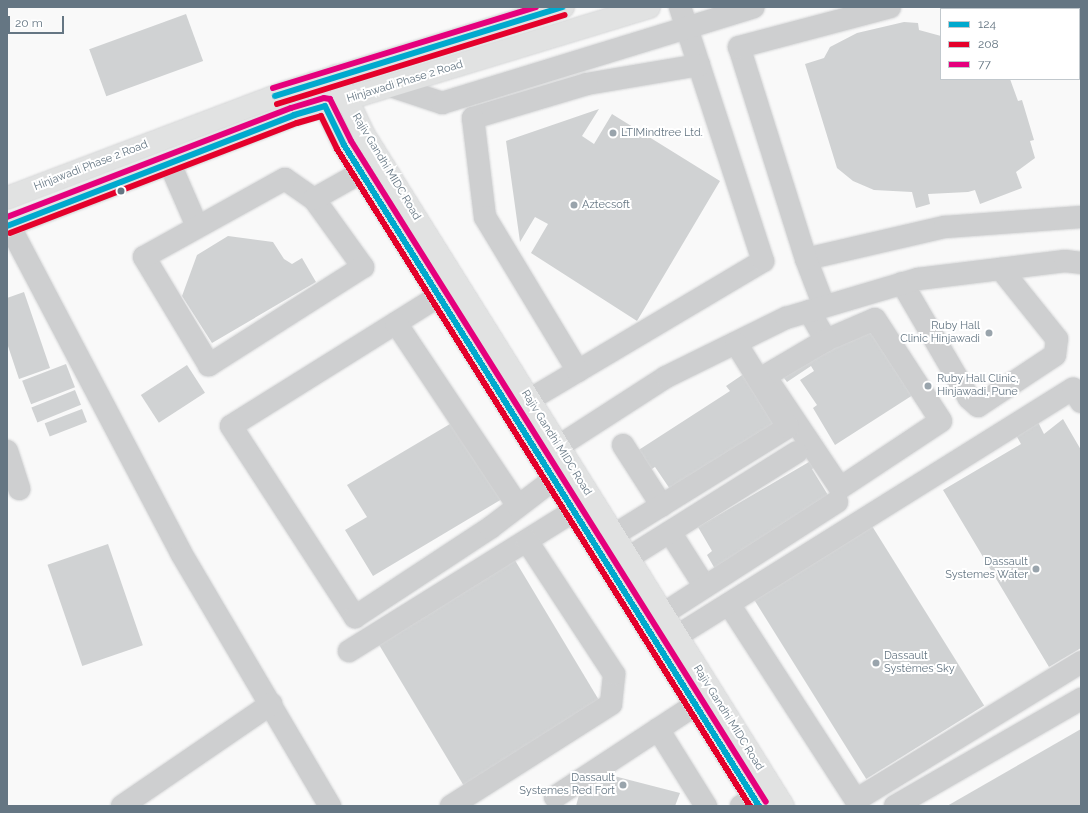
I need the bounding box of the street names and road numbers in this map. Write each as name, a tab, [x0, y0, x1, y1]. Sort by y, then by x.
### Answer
street label: Hinjawadi Phase 2 Road	[345, 58, 465, 106]
street label: Rajiv Gandhi MIDC Road	[349, 111, 423, 223]
street label: Hinjawadi Phase 2 Road	[32, 138, 150, 194]
street label: Rajiv Gandhi MIDC Road	[518, 388, 594, 498]
street label: Rajiv Gandhi MIDC Road	[690, 663, 766, 773]

